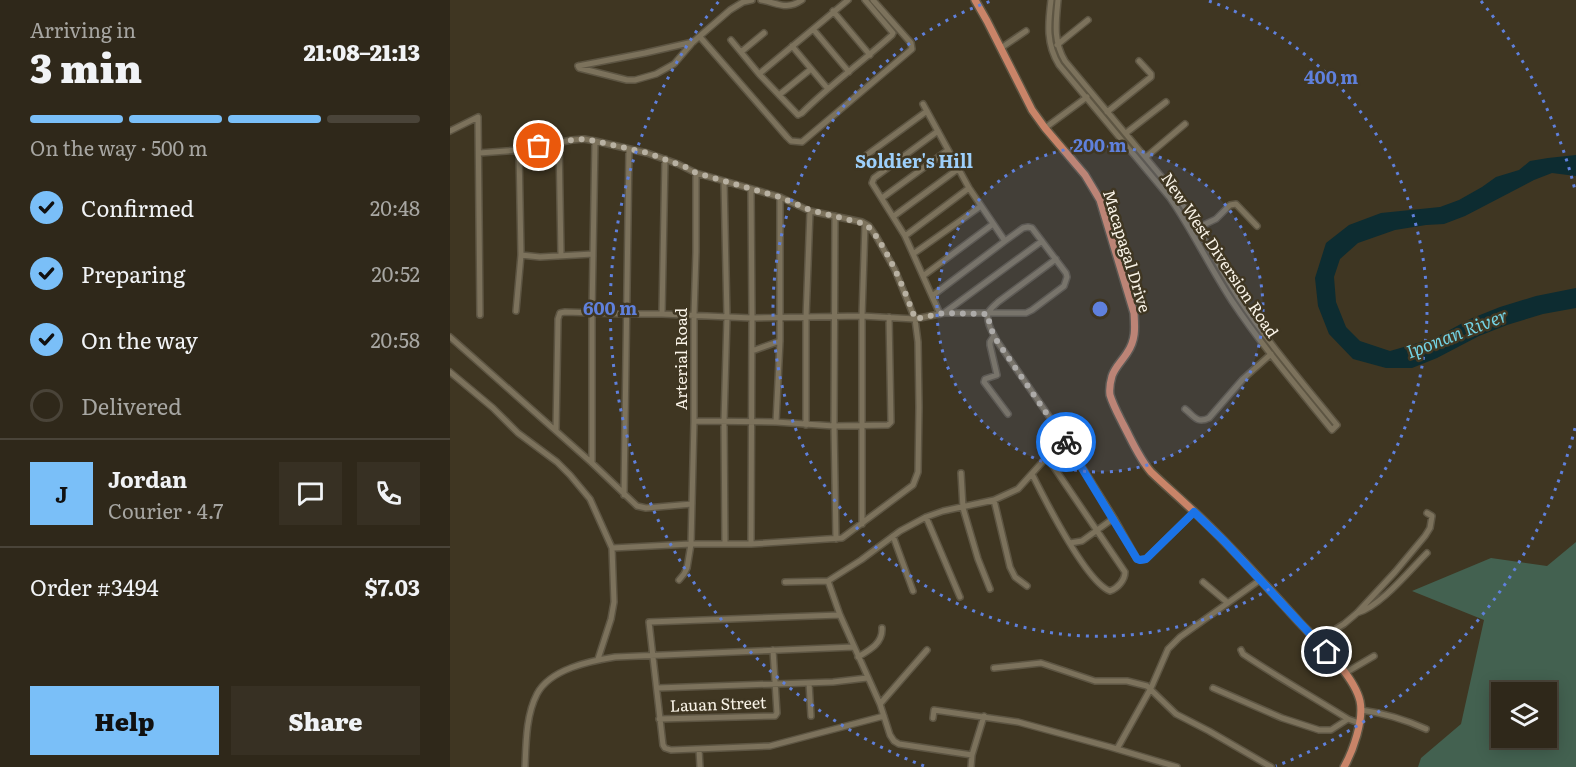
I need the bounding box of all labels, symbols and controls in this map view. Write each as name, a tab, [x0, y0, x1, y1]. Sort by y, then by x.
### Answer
text: Arriving in	[30, 14, 136, 44]
text: 21:08–21:13	[304, 35, 420, 68]
text: 3 min	[30, 37, 142, 95]
text: 400 m	[1304, 63, 1358, 90]
pin	[513, 120, 564, 171]
icon: bag	[522, 129, 555, 162]
text: 200 m	[1073, 131, 1127, 158]
text: On the way · 500 m	[30, 132, 208, 162]
district label: Soldier's Hill	[855, 147, 973, 174]
street label: New West Diversion Road	[1156, 167, 1285, 342]
street label: Macapagal Drive	[1098, 186, 1158, 315]
icon: check	[30, 191, 63, 224]
text: Confirmed	[81, 191, 194, 224]
text: 20:48	[370, 192, 420, 222]
icon: check	[30, 257, 63, 290]
text: Preparing	[81, 257, 185, 290]
text: 20:52	[372, 258, 420, 288]
text: 600 m	[583, 294, 637, 321]
centre of rings	[1090, 299, 1110, 319]
water label: Iponan River	[1402, 301, 1511, 364]
street label: Arterial Road	[668, 308, 692, 410]
icon: check	[30, 323, 63, 356]
text: On the way	[81, 323, 198, 356]
text: 20:58	[370, 324, 420, 354]
text: Delivered	[81, 389, 182, 422]
courier	[1036, 412, 1096, 472]
icon: bike	[1050, 426, 1083, 459]
text: Jordan	[108, 462, 187, 495]
button: chat	[279, 462, 342, 525]
button: phone	[357, 462, 420, 525]
text: J	[55, 477, 68, 510]
text: Courier · 4.7	[108, 495, 223, 525]
text: Order #3494	[30, 570, 159, 603]
text: $7.03	[365, 570, 420, 603]
pin	[1301, 626, 1352, 677]
icon: home	[1310, 635, 1343, 668]
map controls	[1491, 682, 1557, 748]
button: layers	[1491, 682, 1557, 748]
button: Help	[30, 686, 219, 755]
button: Share	[231, 686, 420, 755]
street label: Lauan Street	[669, 689, 767, 717]

